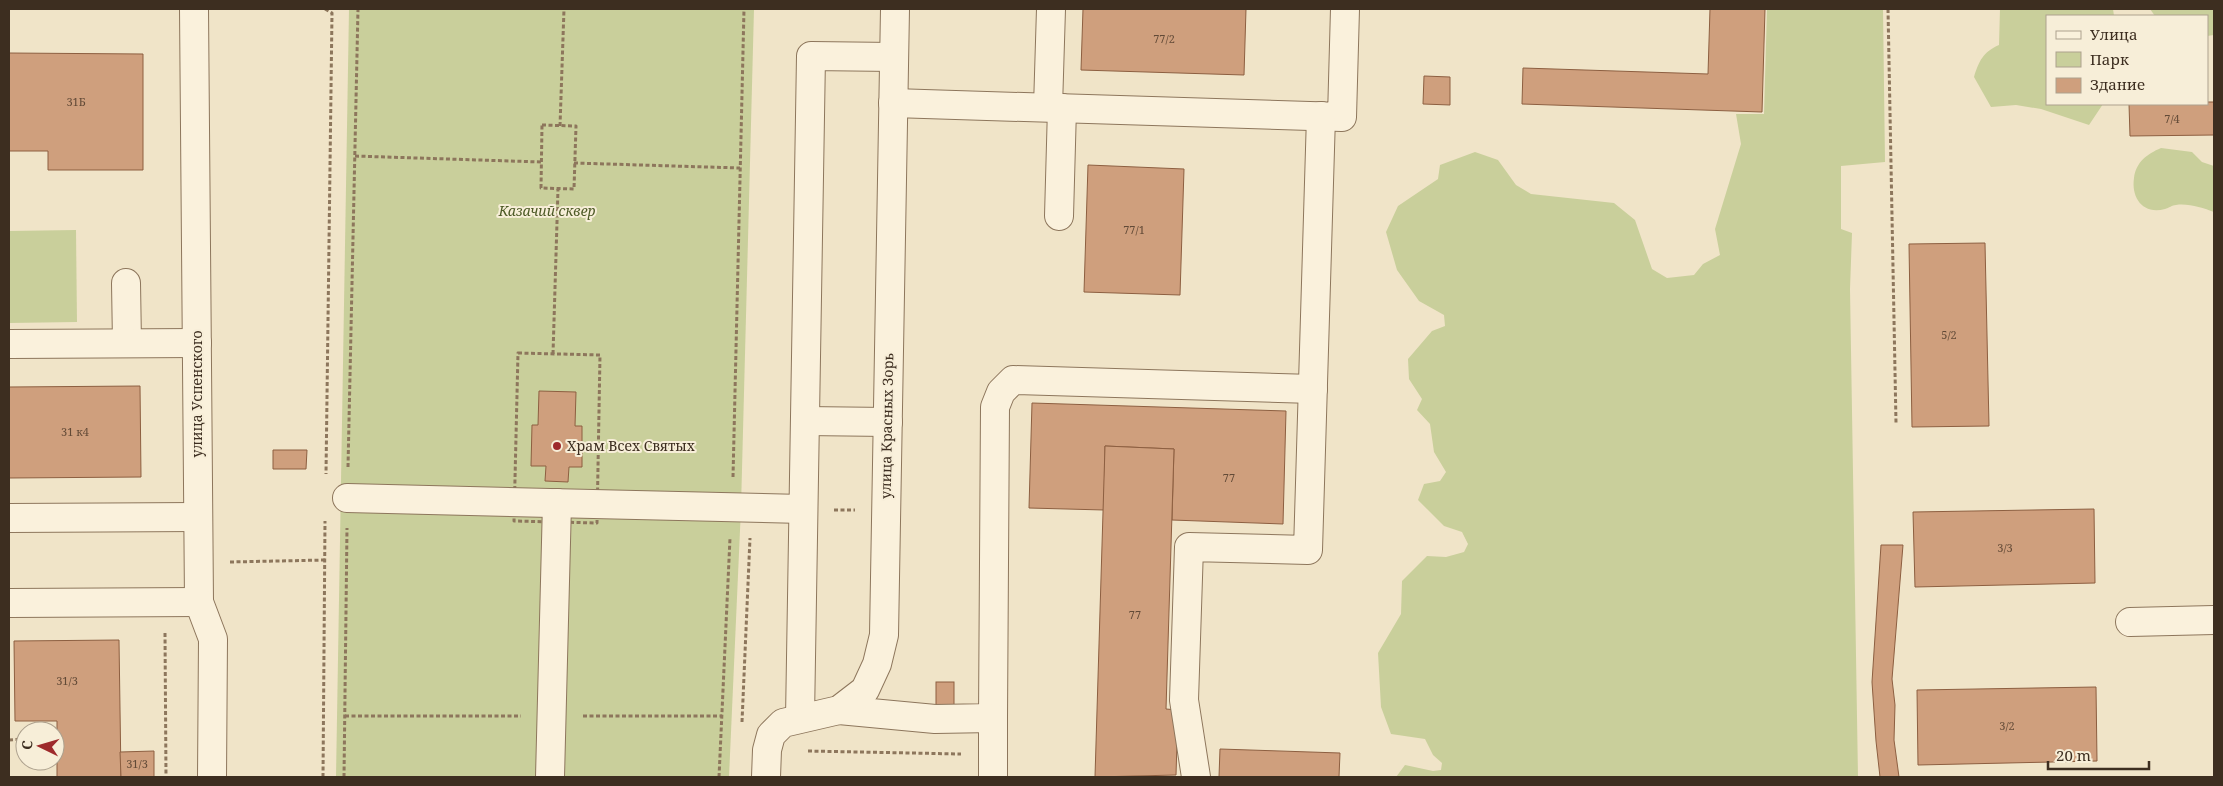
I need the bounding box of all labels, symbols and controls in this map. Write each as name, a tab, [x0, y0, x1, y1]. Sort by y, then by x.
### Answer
legend	[2046, 15, 2208, 105]
text: Улица	[2090, 24, 2138, 44]
house number: 77/2	[1153, 31, 1175, 46]
text: Парк	[2090, 49, 2129, 69]
text: Здание	[2090, 74, 2145, 94]
house number: 31Б	[66, 94, 86, 109]
house number: 7/4	[2164, 111, 2180, 126]
park label: Казачий сквер	[497, 201, 596, 220]
house number: 77/1	[1123, 222, 1145, 237]
house number: 5/2	[1941, 327, 1957, 342]
street label: улица Успенского	[187, 331, 206, 457]
street label: улица Красных Зорь	[876, 352, 897, 499]
house number: 31 к4	[61, 424, 89, 439]
place label: Храм Всех Святых	[567, 436, 696, 455]
marker: Храм Всех Святых	[551, 440, 563, 452]
house number: 77	[1223, 470, 1235, 485]
house number: 3/3	[1997, 540, 2013, 555]
house number: 77	[1129, 607, 1141, 622]
house number: 31/3	[56, 673, 78, 688]
house number: 3/2	[1999, 718, 2015, 733]
north arrow	[15, 721, 65, 771]
scale bar	[2048, 738, 2149, 770]
text: С	[17, 739, 36, 750]
text: 20 m	[2056, 745, 2091, 765]
house number: 31/3	[126, 756, 148, 771]

